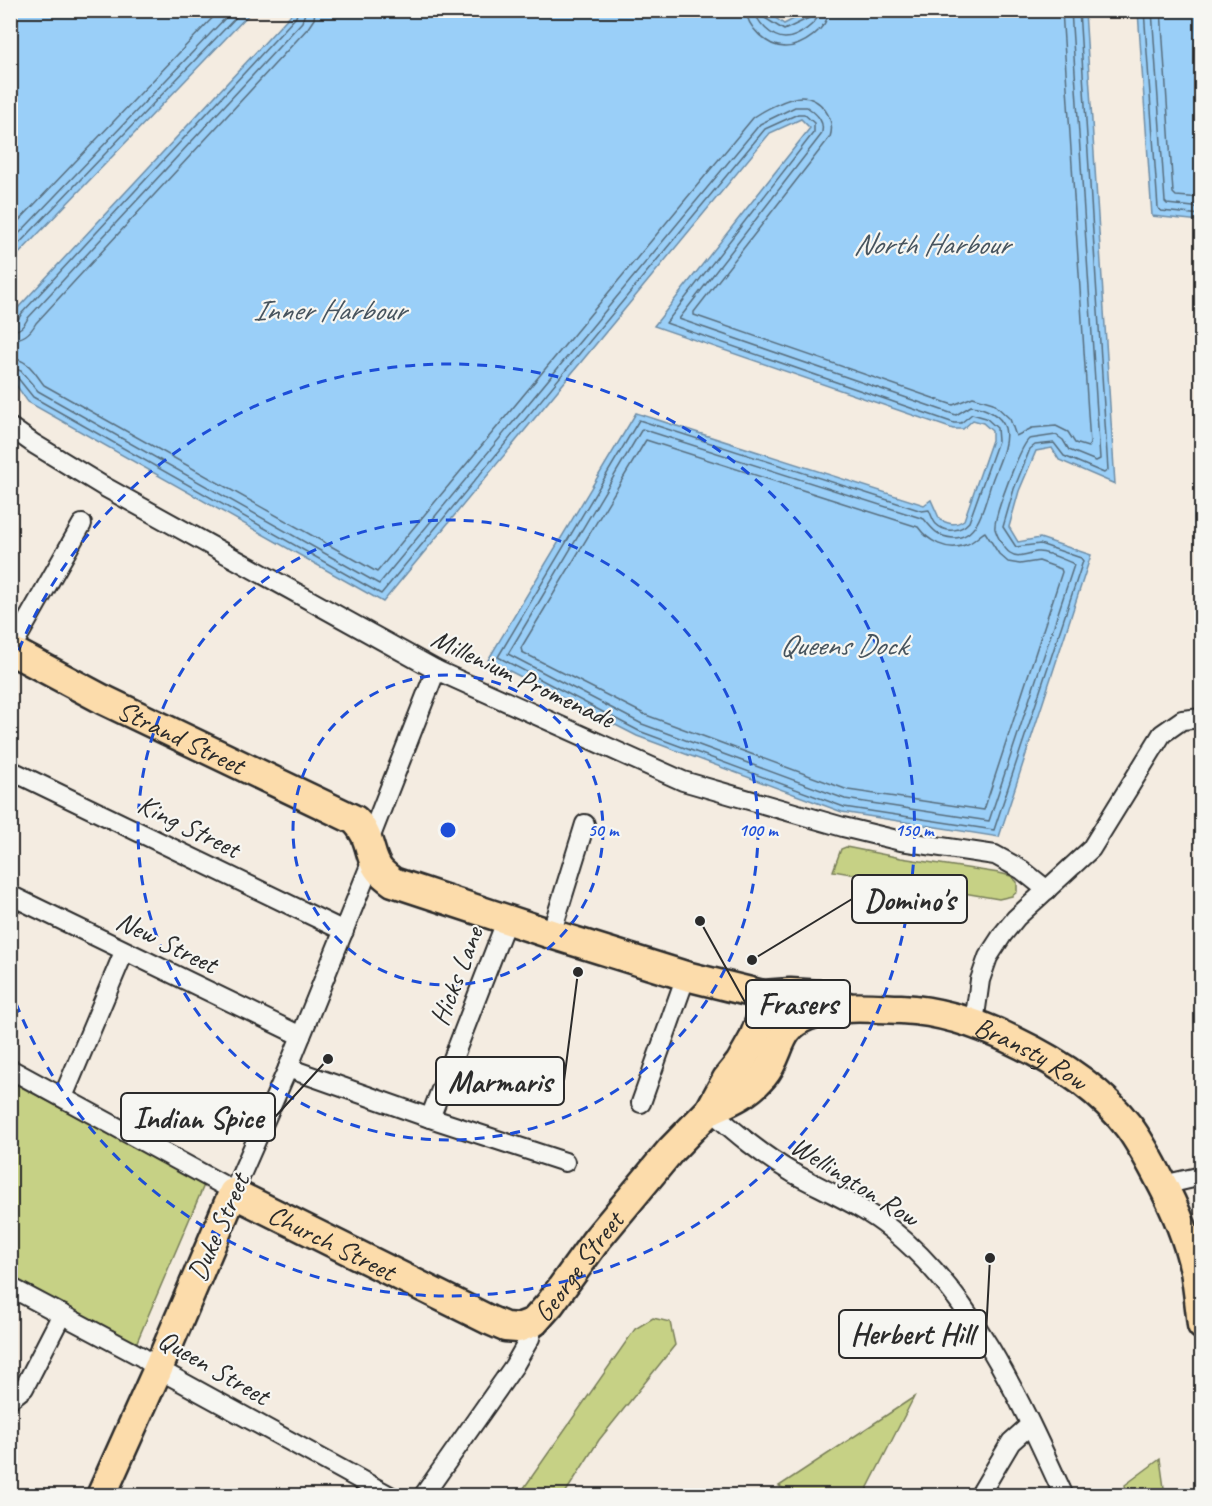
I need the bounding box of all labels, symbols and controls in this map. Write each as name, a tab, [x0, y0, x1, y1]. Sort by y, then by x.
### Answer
water label: North Harbour	[853, 225, 1014, 263]
water label: Inner Harbour	[253, 291, 410, 329]
street label: Millenium Promenade	[426, 620, 622, 736]
water label: Queens Dock	[779, 626, 912, 664]
street label: Strand Street	[112, 692, 253, 783]
street label: King Street	[132, 786, 248, 867]
text: 50 m	[588, 819, 620, 841]
text: 100 m	[739, 819, 779, 841]
text: 150 m	[895, 819, 935, 841]
centre of rings	[438, 820, 458, 840]
callout: Domino's	[852, 875, 967, 923]
text: Domino's	[865, 881, 959, 919]
street label: New Street	[111, 903, 226, 983]
street label: Hicks Lane	[421, 920, 491, 1030]
callout: Frasers	[746, 980, 850, 1028]
text: Frasers	[758, 985, 841, 1023]
street label: Bransty Row	[970, 1008, 1097, 1099]
callout: Marmaris	[436, 1057, 564, 1105]
text: Marmaris	[448, 1063, 555, 1101]
callout: Indian Spice	[121, 1093, 275, 1141]
text: Indian Spice	[133, 1099, 266, 1137]
street label: Wellington Row	[784, 1128, 928, 1235]
street label: Duke Street	[179, 1166, 258, 1286]
street label: Church Street	[263, 1196, 404, 1290]
street label: George Street	[525, 1202, 632, 1329]
callout: Herbert Hill	[839, 1310, 986, 1358]
text: Herbert Hill	[850, 1315, 979, 1353]
street label: Queen Street	[152, 1321, 278, 1414]

